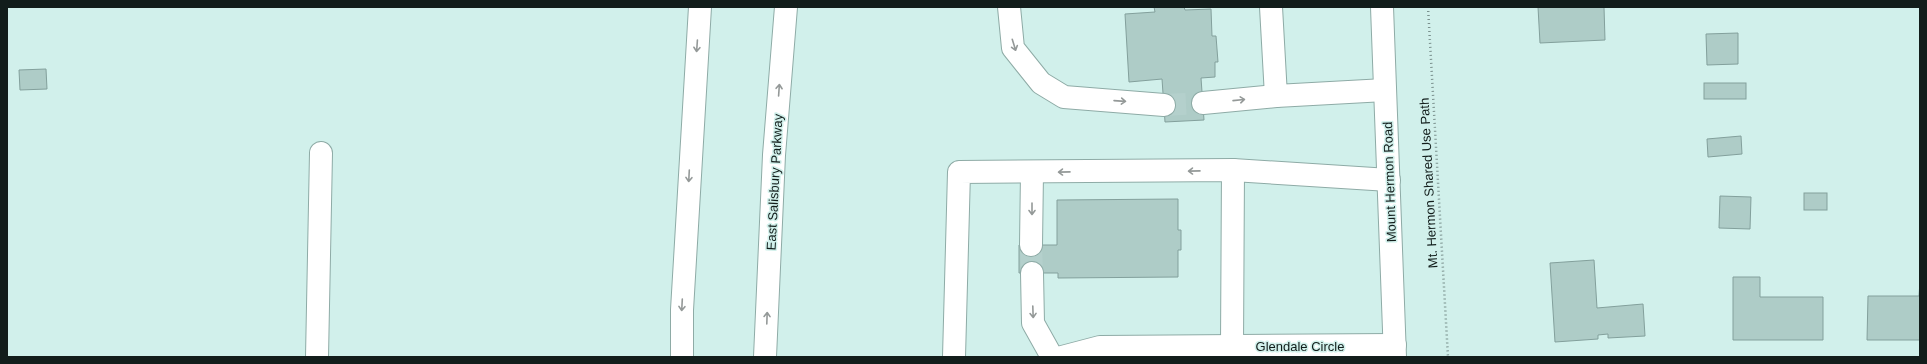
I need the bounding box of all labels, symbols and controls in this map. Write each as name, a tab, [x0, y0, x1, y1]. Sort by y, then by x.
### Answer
one-way arrow	[693, 39, 700, 52]
one-way arrow	[1011, 39, 1018, 52]
one-way arrow	[776, 84, 783, 97]
one-way arrow	[1232, 96, 1245, 103]
street label: Mt. Hermon Shared Use Path	[1417, 97, 1440, 269]
one-way arrow	[1113, 98, 1126, 105]
street label: East Salisbury Parkway	[763, 113, 786, 251]
street label: Mount Hermon Road	[1380, 121, 1399, 243]
one-way arrow	[1188, 167, 1201, 175]
one-way arrow	[1058, 168, 1071, 176]
one-way arrow	[686, 169, 693, 182]
one-way arrow	[1028, 202, 1036, 215]
one-way arrow	[678, 298, 686, 311]
one-way arrow	[1029, 305, 1037, 318]
one-way arrow	[763, 312, 771, 325]
street label: Glendale Circle	[1256, 339, 1344, 354]

